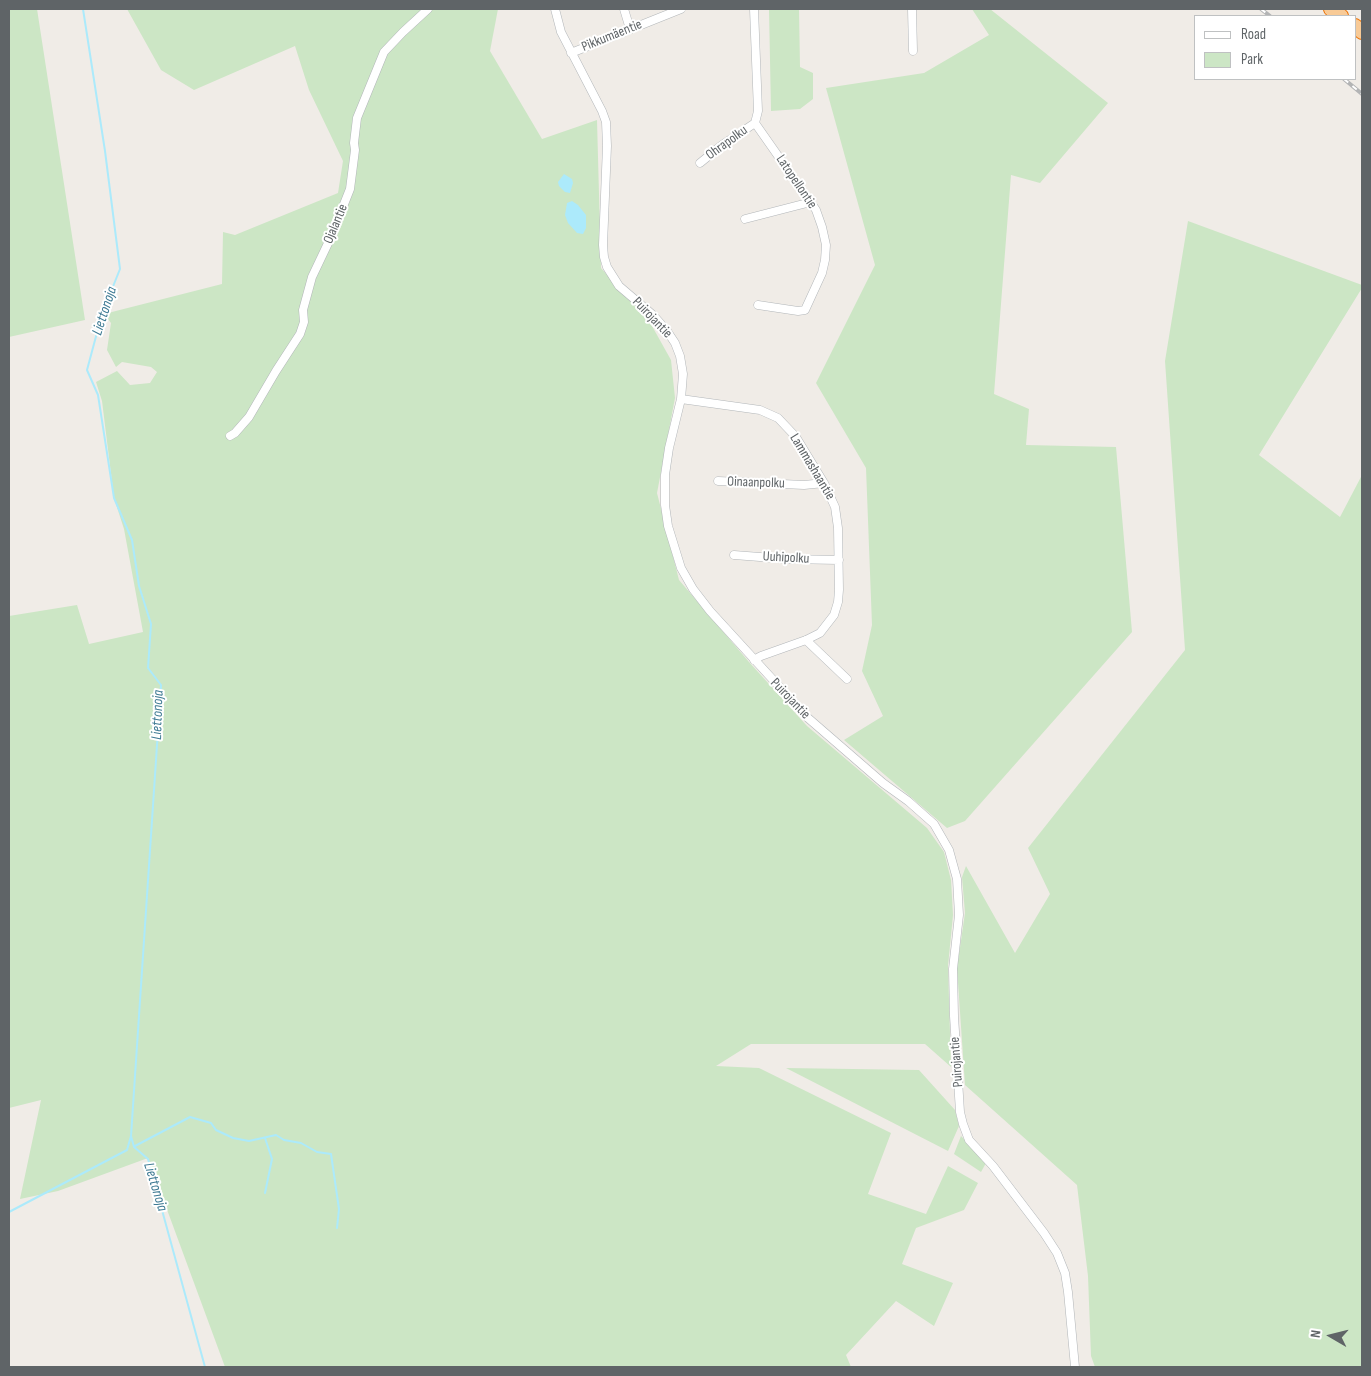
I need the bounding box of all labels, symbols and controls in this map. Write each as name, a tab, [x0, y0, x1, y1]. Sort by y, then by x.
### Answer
legend	[1194, 15, 1356, 80]
street label: Pikkumäentie	[579, 16, 645, 56]
text: Road	[1241, 25, 1266, 44]
text: Park	[1241, 50, 1263, 69]
street label: Ohrapolku	[703, 122, 751, 164]
street label: Latopellontie	[772, 152, 820, 212]
street label: Ojalantie	[320, 202, 352, 246]
water label: Liettonoja	[89, 284, 121, 338]
street label: Puirojantie	[628, 294, 676, 342]
street label: Lammashaantie	[786, 431, 838, 503]
street label: Oinaanpolku	[727, 474, 785, 492]
street label: Uuhipolku	[762, 548, 810, 568]
street label: Puirojantie	[766, 675, 814, 723]
water label: Liettonoja	[148, 690, 168, 740]
street label: Puirojantie	[947, 1036, 967, 1088]
water label: Liettonoja	[139, 1160, 171, 1214]
north arrow	[1306, 1311, 1356, 1361]
text: N	[1307, 1329, 1325, 1339]

